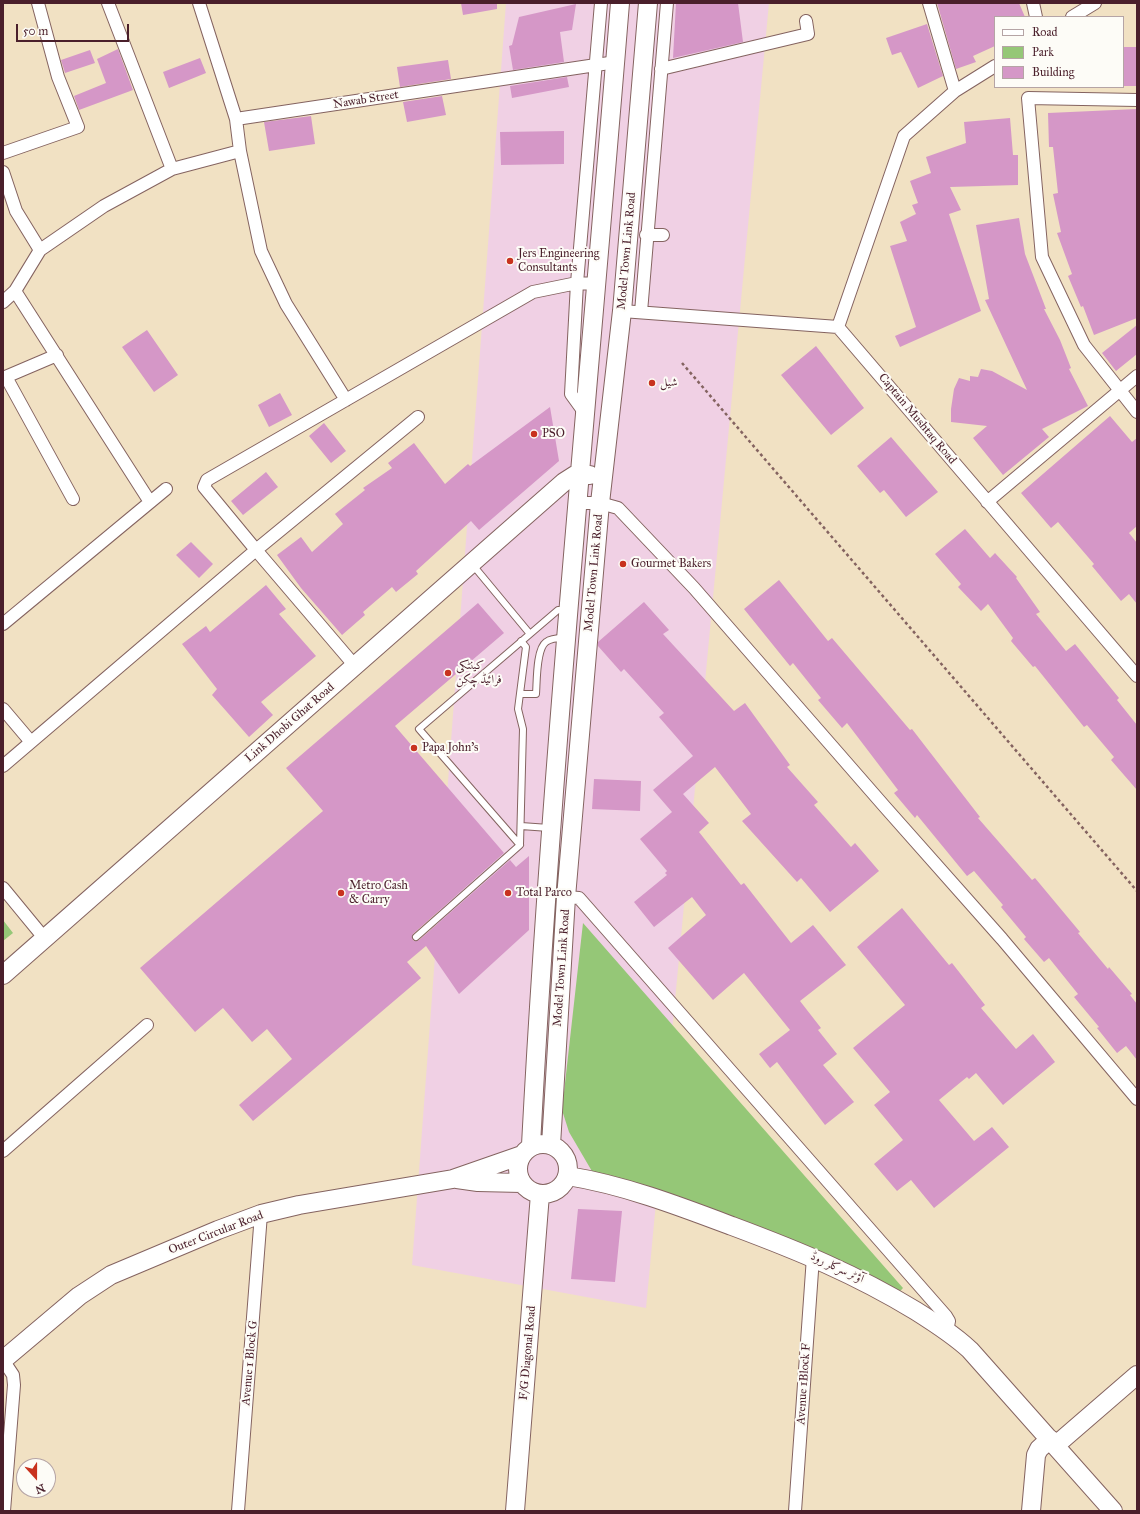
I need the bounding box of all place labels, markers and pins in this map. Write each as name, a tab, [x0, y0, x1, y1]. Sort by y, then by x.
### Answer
place label: Jers Engineering Consultants	[518, 247, 599, 275]
marker: Jers Engineering Consultants	[505, 256, 515, 266]
place label: شیل	[660, 376, 677, 390]
marker: شیل	[647, 378, 657, 388]
place label: PSO	[542, 427, 565, 441]
marker: PSO	[529, 429, 539, 439]
place label: Gourmet Bakers	[631, 557, 711, 571]
marker: Gourmet Bakers	[618, 559, 628, 569]
place label: کینٹکی فرائیڈ چکن	[456, 659, 502, 687]
marker: کینٹکی فرائیڈ چکن	[443, 668, 453, 678]
place label: Papa John's	[422, 741, 478, 755]
marker: Papa John's	[409, 743, 419, 753]
place label: Metro Cash & Carry	[349, 879, 408, 907]
place label: Total Parco	[516, 886, 572, 900]
marker: Metro Cash & Carry	[336, 888, 346, 898]
marker: Total Parco	[503, 888, 513, 898]

